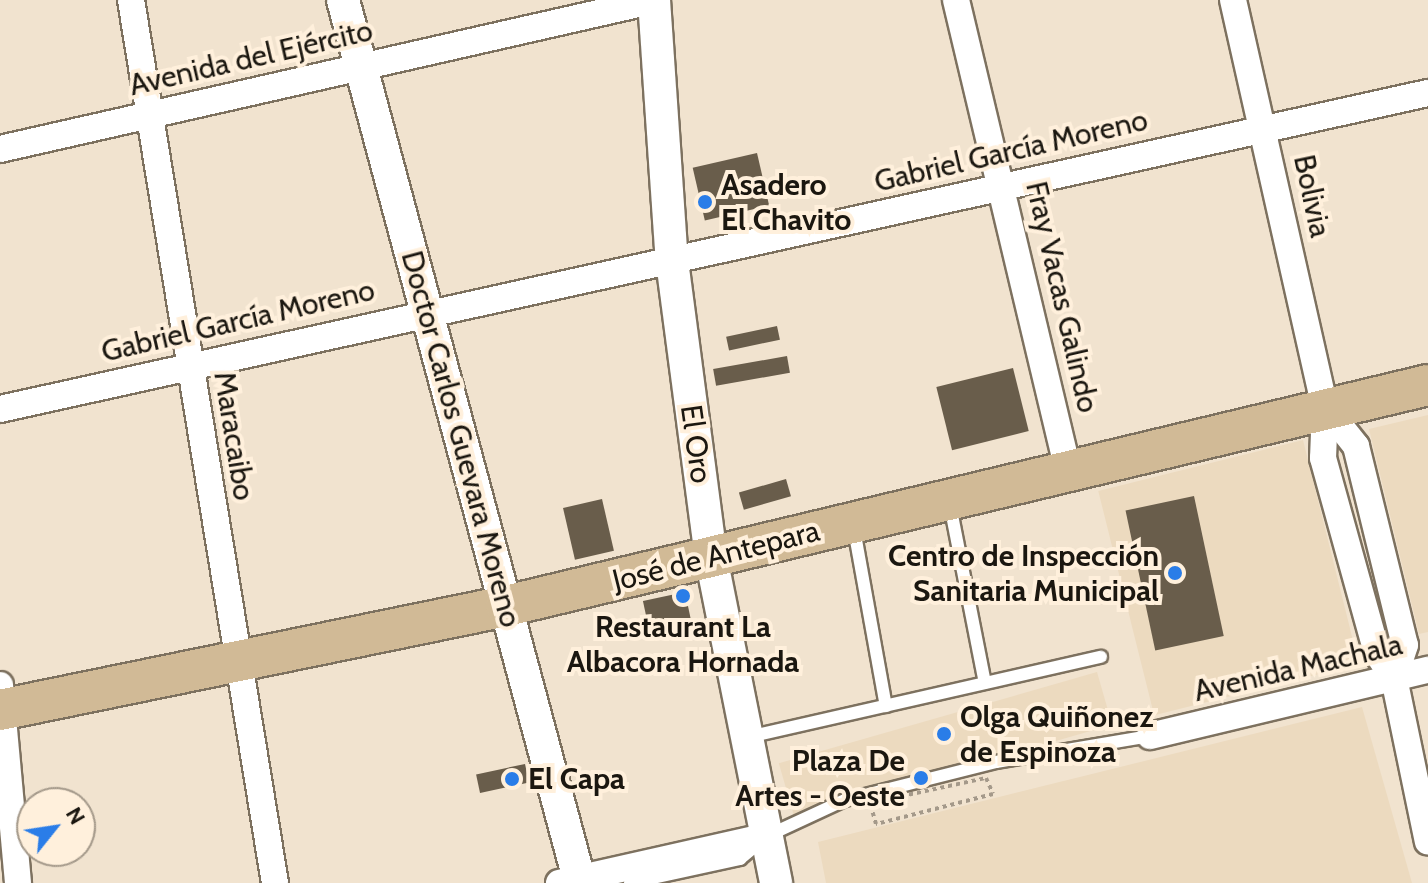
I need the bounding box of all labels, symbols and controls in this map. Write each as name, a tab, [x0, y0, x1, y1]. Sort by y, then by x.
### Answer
street label: Avenida del Ejército	[126, 13, 376, 103]
street label: Gabriel García Moreno	[871, 102, 1151, 200]
street label: Bolivia	[1286, 151, 1338, 241]
place label: Asadero El Chavito	[721, 167, 851, 238]
street label: Fray Vacas Galindo	[1018, 178, 1106, 416]
marker: Asadero El Chavito	[696, 193, 714, 211]
street label: Doctor Carlos Guevara Moreno	[393, 247, 529, 631]
street label: Gabriel García Moreno	[98, 272, 378, 370]
street label: Maracaibo	[206, 369, 262, 503]
street label: El Oro	[673, 402, 719, 486]
street label: José de Antepara	[609, 513, 823, 599]
place label: Centro de Inspección Sanitaria Municipal	[888, 538, 1159, 608]
marker: Centro de Inspección Sanitaria Municipal	[1166, 564, 1184, 582]
marker: Restaurant La Albacora Hornada	[674, 587, 692, 605]
place label: Restaurant La Albacora Hornada	[567, 609, 799, 680]
street label: Avenida Machala	[1190, 627, 1406, 709]
place label: Olga Quiñonez de Espinoza	[960, 699, 1153, 770]
marker: Olga Quiñonez de Espinoza	[935, 725, 953, 743]
place label: Plaza De Artes - Oeste	[735, 743, 905, 814]
place label: El Capa	[528, 761, 625, 797]
marker: Plaza De Artes - Oeste	[912, 769, 930, 787]
marker: El Capa	[503, 770, 521, 788]
north arrow	[16, 787, 96, 867]
text: N	[60, 802, 91, 829]

